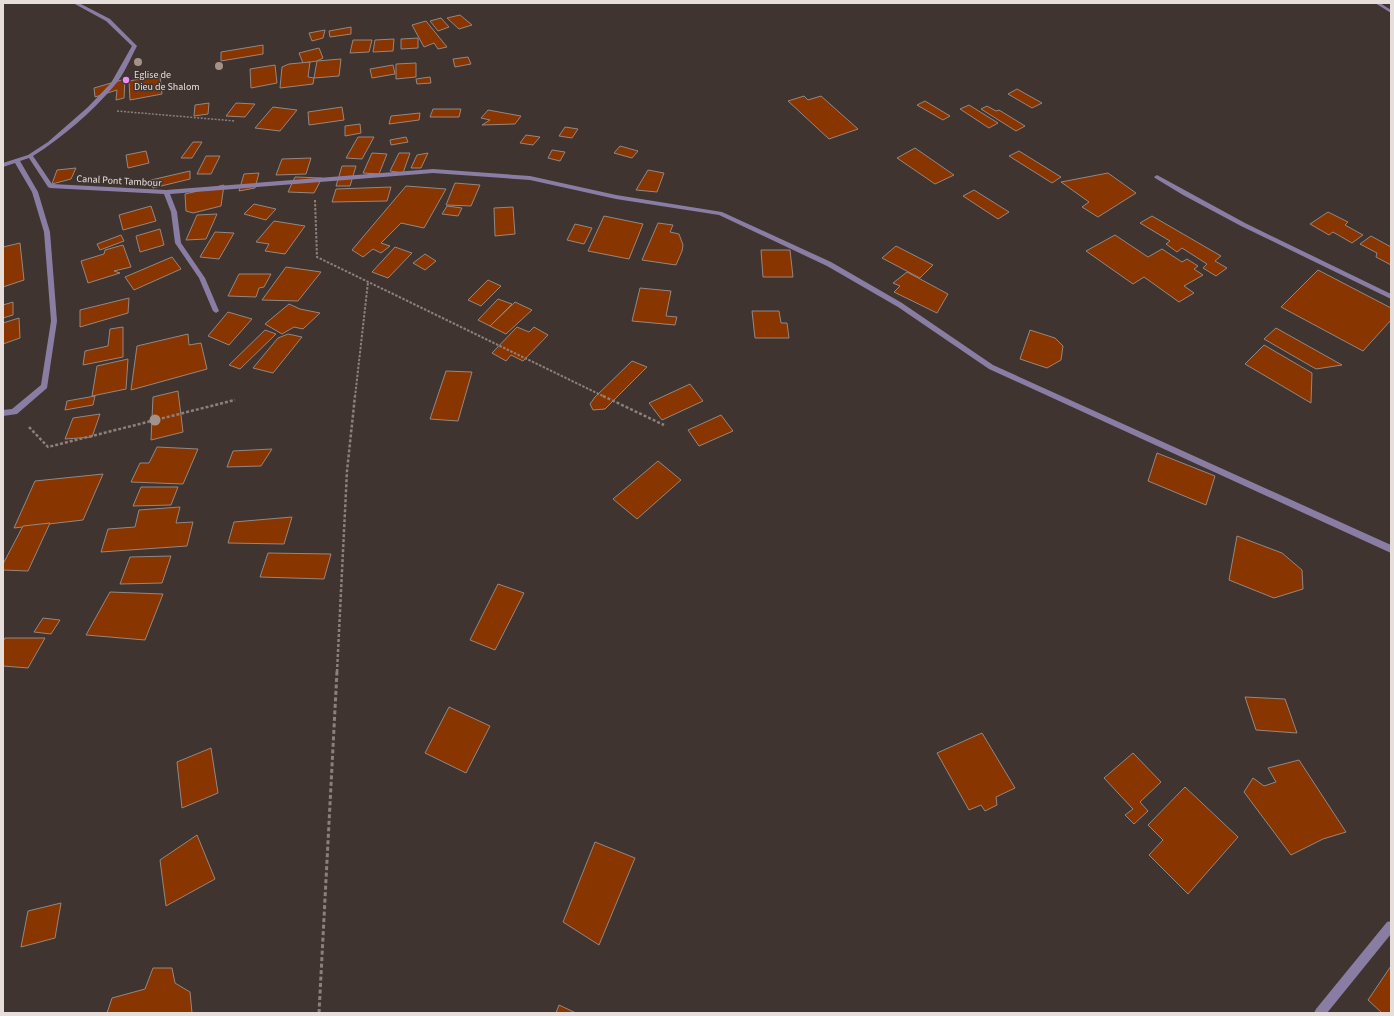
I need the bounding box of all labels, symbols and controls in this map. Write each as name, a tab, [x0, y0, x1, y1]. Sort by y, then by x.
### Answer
place label: Eglise de Dieu de Shalom	[134, 68, 200, 94]
marker: Eglise de Dieu de Shalom	[121, 75, 131, 85]
street label: Canal Pont Tambour	[76, 172, 162, 190]

